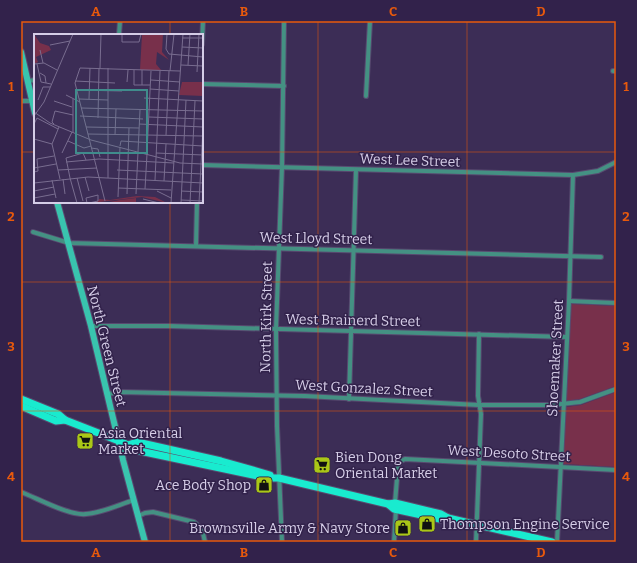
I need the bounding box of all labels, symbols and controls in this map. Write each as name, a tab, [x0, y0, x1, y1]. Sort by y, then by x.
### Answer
text: A	[91, 4, 101, 19]
text: B	[240, 4, 248, 19]
text: C	[389, 4, 397, 19]
text: D	[536, 4, 546, 19]
inset map	[34, 34, 203, 203]
text: 1	[8, 79, 14, 94]
text: 1	[623, 79, 629, 94]
street label: West Lee Street	[359, 150, 461, 171]
text: 2	[7, 209, 15, 224]
text: 2	[622, 209, 630, 224]
street label: West Lloyd Street	[259, 229, 373, 248]
street label: North Kirk Street	[257, 261, 276, 373]
street label: North Green Street	[83, 284, 130, 408]
street label: Shoemaker Street	[544, 299, 567, 417]
street label: West Brainerd Street	[285, 311, 421, 330]
text: 3	[7, 339, 15, 354]
text: 3	[622, 339, 630, 354]
street label: West Gonzalez Street	[295, 376, 433, 401]
place label: Asia Oriental Market	[98, 425, 182, 458]
supermarket icon: Asia Oriental Market	[75, 431, 95, 451]
street label: West Desoto Street	[447, 442, 571, 465]
place label: Bien Dong Oriental Market	[335, 449, 437, 482]
supermarket icon: Bien Dong Oriental Market	[312, 455, 332, 475]
text: 4	[7, 469, 15, 484]
text: 4	[622, 469, 630, 484]
shop icon: Ace Body Shop	[254, 475, 274, 495]
place label: Ace Body Shop	[155, 477, 251, 494]
shop icon: Thompson Engine Service	[417, 514, 437, 534]
place label: Thompson Engine Service	[440, 516, 610, 533]
shop icon: Brownsville Army & Navy Store	[393, 518, 413, 538]
place label: Brownsville Army & Navy Store	[189, 520, 390, 537]
text: A	[91, 545, 101, 560]
text: B	[240, 545, 248, 560]
text: C	[389, 545, 397, 560]
text: D	[536, 545, 546, 560]

